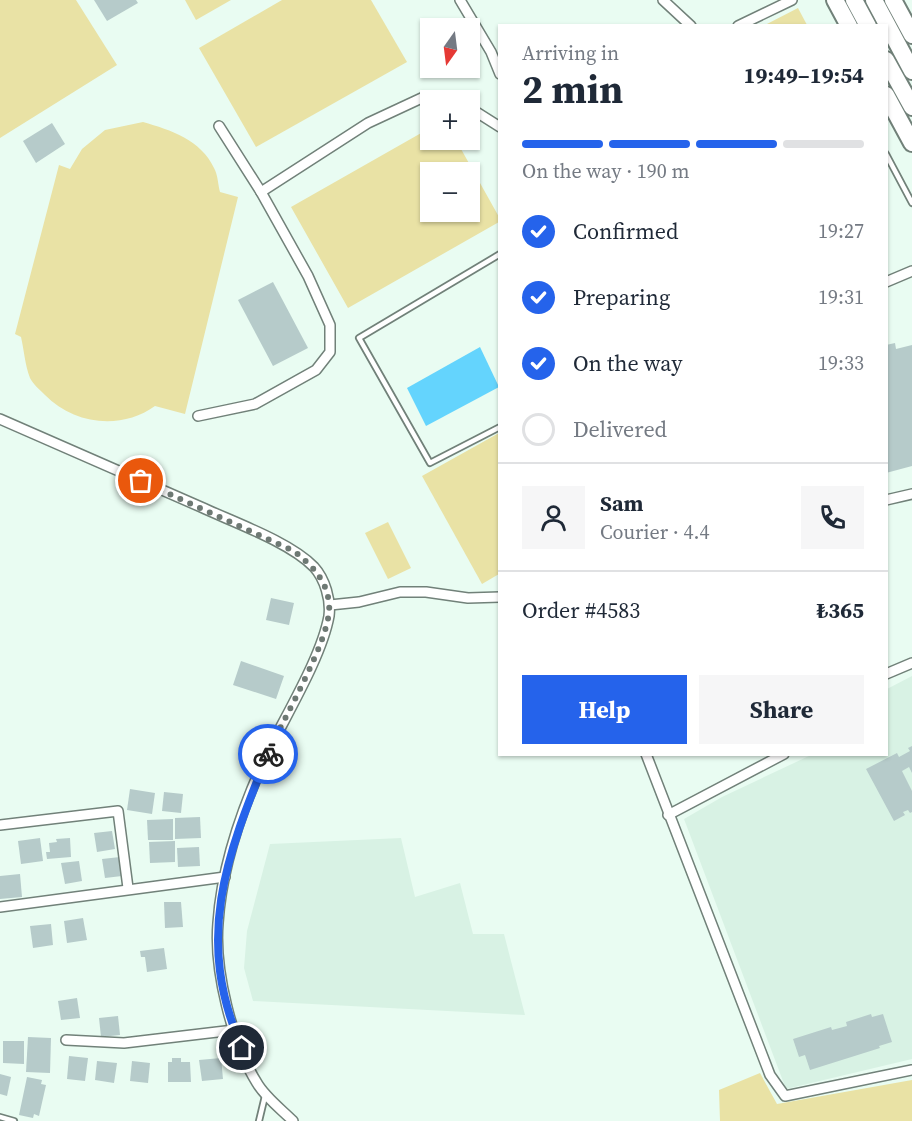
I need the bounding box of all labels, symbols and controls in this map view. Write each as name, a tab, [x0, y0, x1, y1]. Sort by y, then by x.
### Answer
north arrow	[420, 18, 480, 78]
map controls	[420, 18, 480, 222]
text: Arriving in	[522, 39, 619, 67]
text: 19:49–19:54	[744, 60, 864, 90]
text: 2 min	[522, 63, 623, 116]
button: +	[420, 90, 480, 150]
text: On the way · 190 m	[522, 157, 689, 185]
button: −	[420, 162, 480, 222]
icon: check	[522, 215, 555, 248]
text: Confirmed	[573, 216, 678, 246]
text: 19:27	[818, 217, 864, 245]
icon: check	[522, 281, 555, 314]
text: Preparing	[573, 282, 670, 312]
text: 19:31	[818, 283, 864, 311]
icon: check	[522, 347, 555, 380]
text: On the way	[573, 348, 682, 378]
text: 19:33	[818, 349, 864, 377]
text: Delivered	[573, 414, 667, 444]
pin	[115, 455, 166, 506]
icon: bag	[124, 464, 157, 497]
button: person	[522, 486, 585, 549]
button: phone	[801, 486, 864, 549]
text: Sam	[600, 488, 644, 518]
text: Courier · 4.4	[600, 518, 709, 546]
text: Order #4583	[522, 595, 640, 625]
text: ₺365	[816, 595, 864, 625]
button: Help	[522, 675, 687, 744]
button: Share	[699, 675, 864, 744]
courier	[238, 724, 298, 784]
icon: bike	[252, 738, 285, 771]
pin	[216, 1022, 267, 1073]
icon: home	[225, 1031, 258, 1064]

